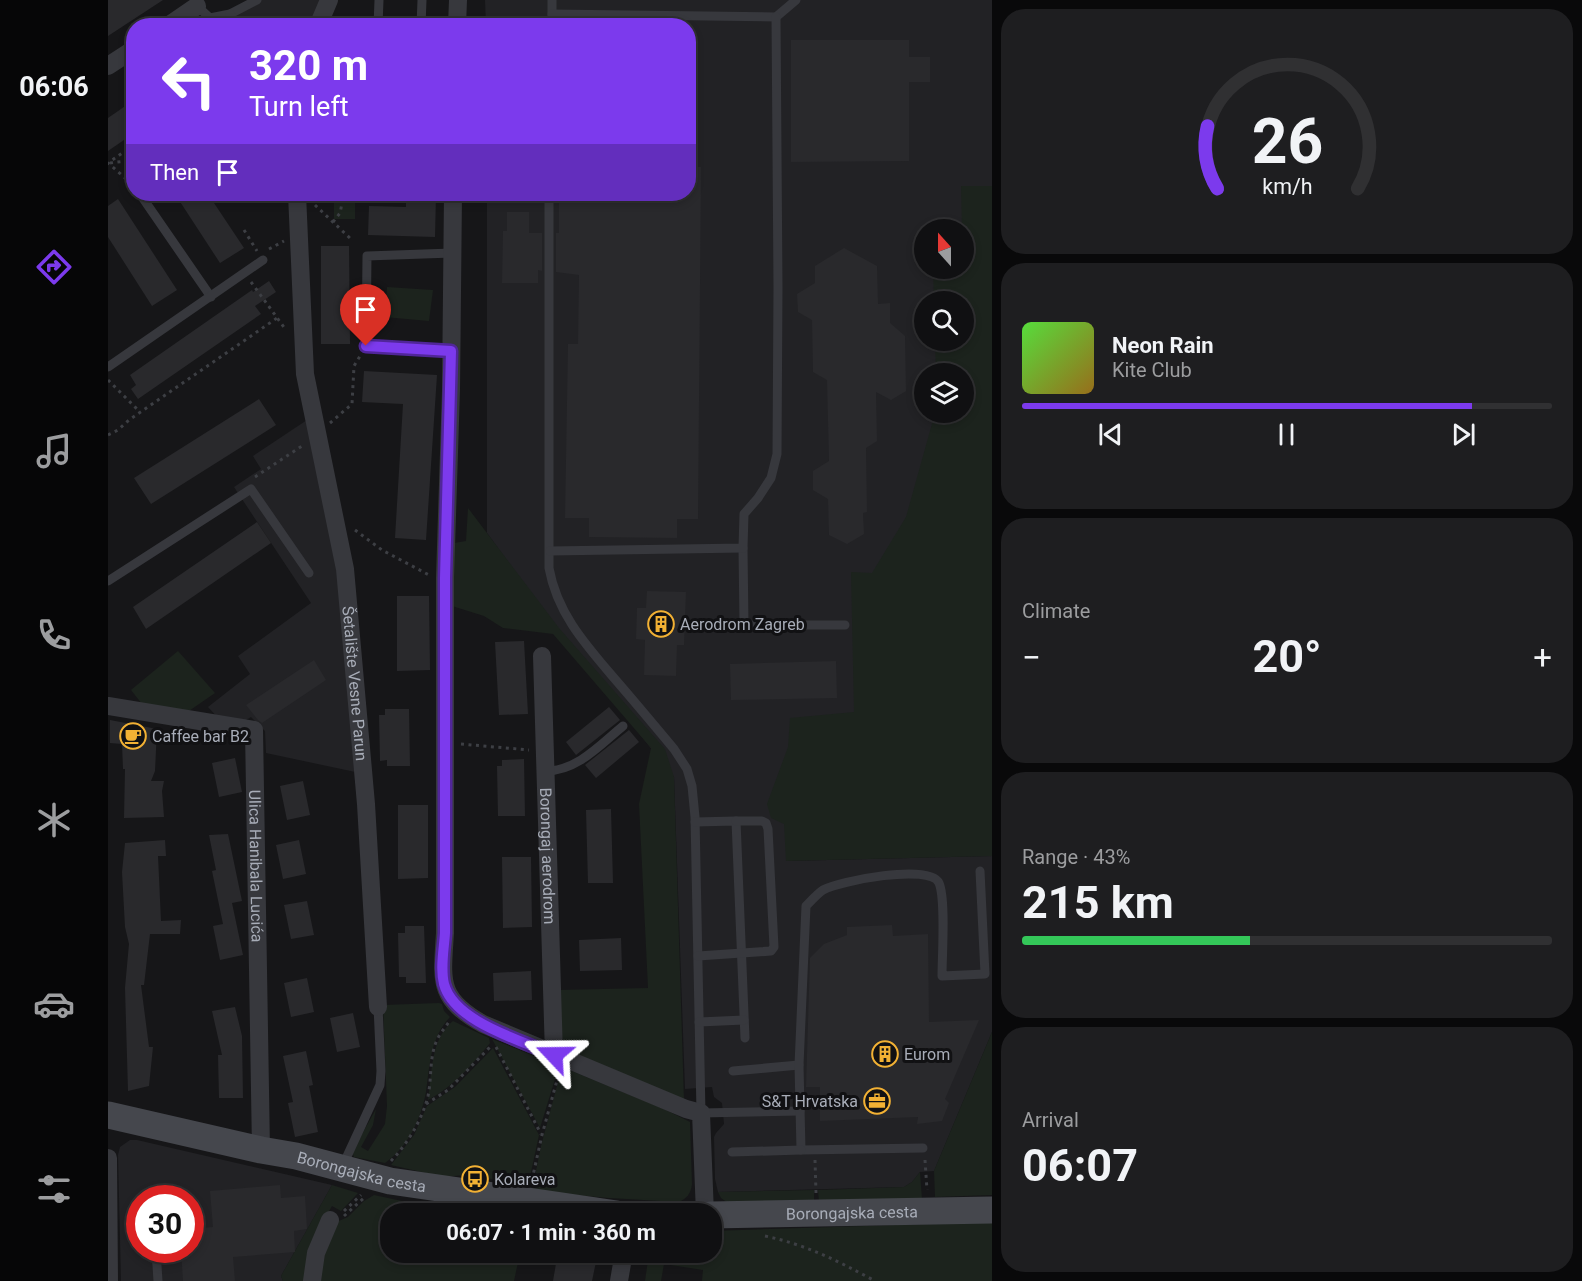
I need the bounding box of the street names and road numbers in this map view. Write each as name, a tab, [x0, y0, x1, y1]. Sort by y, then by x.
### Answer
street label: Šetalište Vesne Parun	[339, 605, 372, 762]
street label: Borongaj aerodrom	[536, 787, 560, 925]
street label: Ulica Hanibala Lucića	[245, 789, 267, 943]
street label: Borongajska cesta	[295, 1147, 427, 1196]
street label: Borongajska cesta	[786, 1202, 918, 1223]

